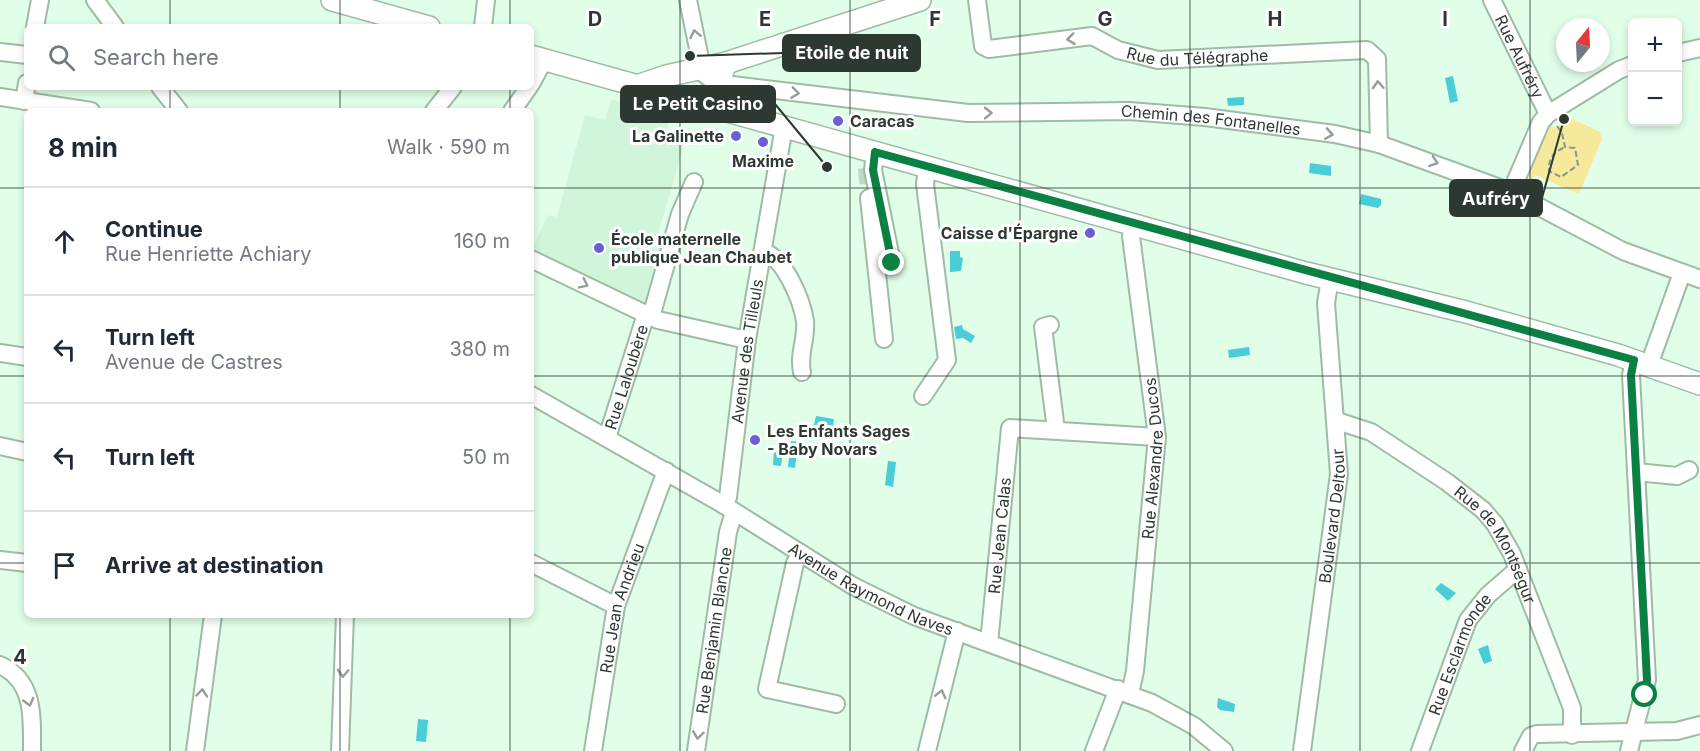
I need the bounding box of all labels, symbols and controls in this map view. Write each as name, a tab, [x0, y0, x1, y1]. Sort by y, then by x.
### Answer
text: D	[588, 7, 602, 31]
text: E	[759, 7, 771, 31]
text: F	[929, 7, 941, 31]
text: G	[1097, 7, 1113, 31]
text: H	[1268, 7, 1282, 31]
text: I	[1442, 7, 1448, 31]
street label: Rue Aufréry	[1491, 12, 1549, 102]
north arrow	[1556, 18, 1610, 72]
map controls	[1628, 18, 1682, 126]
button: +	[1628, 18, 1682, 72]
search box	[24, 24, 534, 90]
one-way arrow	[689, 29, 702, 39]
one-way arrow	[1067, 32, 1076, 44]
callout: Etoile de nuit	[783, 35, 920, 71]
icon: search	[45, 41, 78, 74]
text: Etoile de nuit	[795, 42, 909, 63]
street label: Rue du Télégraphe	[1125, 43, 1269, 70]
text: Search here	[93, 44, 219, 70]
button: −	[1628, 72, 1682, 126]
one-way arrow	[1372, 81, 1385, 90]
callout: Le Petit Casino	[621, 86, 775, 122]
one-way arrow	[790, 86, 799, 98]
text: Le Petit Casino	[633, 93, 763, 114]
street label: Chemin des Fontanelles	[1121, 101, 1302, 139]
one-way arrow	[984, 107, 993, 119]
place label: Caracas	[850, 111, 915, 131]
marker: Caracas	[831, 114, 845, 128]
place label: La Galinette	[632, 126, 724, 146]
one-way arrow	[1324, 127, 1334, 139]
marker: La Galinette	[729, 129, 743, 143]
text: 8 min	[48, 132, 118, 163]
text: Walk · 590 m	[387, 135, 510, 159]
marker: Maxime	[756, 135, 770, 149]
place label: Maxime	[732, 151, 794, 171]
one-way arrow	[1428, 155, 1439, 168]
callout: Aufréry	[1450, 180, 1542, 216]
text: Aufréry	[1462, 188, 1530, 209]
text: Continue	[105, 216, 203, 242]
place label: Caisse d'Épargne	[941, 223, 1078, 243]
icon: ahead	[48, 225, 81, 258]
marker: Caisse d'Épargne	[1083, 226, 1097, 240]
text: 160 m	[454, 229, 510, 253]
place label: École maternelle publique Jean Chaubet	[611, 229, 792, 267]
marker: École maternelle publique Jean Chaubet	[592, 241, 606, 255]
text: Rue Henriette Achiary	[105, 242, 312, 266]
route end	[878, 249, 904, 275]
one-way arrow	[578, 276, 589, 288]
street label: Avenue des Tilleuls	[727, 277, 767, 425]
street label: Rue Laloubère	[600, 322, 652, 432]
text: Turn left	[105, 324, 195, 350]
icon: left	[48, 333, 81, 366]
text: 380 m	[450, 337, 510, 361]
text: Avenue de Castres	[105, 350, 283, 374]
street label: Rue Alexandre Ducos	[1137, 377, 1167, 540]
place label: Les Enfants Sages - Baby Novars	[767, 421, 910, 459]
marker: Les Enfants Sages - Baby Novars	[748, 433, 762, 447]
icon: left	[48, 441, 81, 474]
text: Turn left	[105, 444, 195, 470]
text: 50 m	[462, 445, 510, 469]
street label: Boulevard Deltour	[1314, 448, 1349, 585]
street label: Rue Jean Calas	[984, 476, 1015, 595]
street label: Rue de Montségur	[1450, 481, 1540, 606]
street label: Avenue Raymond Naves	[785, 538, 956, 640]
street label: Rue Jean Andrieu	[595, 540, 648, 675]
street label: Rue Benjamin Blanche	[692, 546, 736, 715]
icon: arrive	[48, 549, 81, 582]
text: Arrive at destination	[105, 552, 324, 578]
street label: Rue Esclarmonde	[1424, 589, 1496, 718]
text: 4	[13, 645, 27, 669]
one-way arrow	[336, 669, 349, 678]
route start	[1631, 681, 1657, 707]
one-way arrow	[195, 688, 208, 698]
one-way arrow	[933, 689, 946, 699]
one-way arrow	[22, 697, 35, 707]
one-way arrow	[693, 730, 705, 740]

